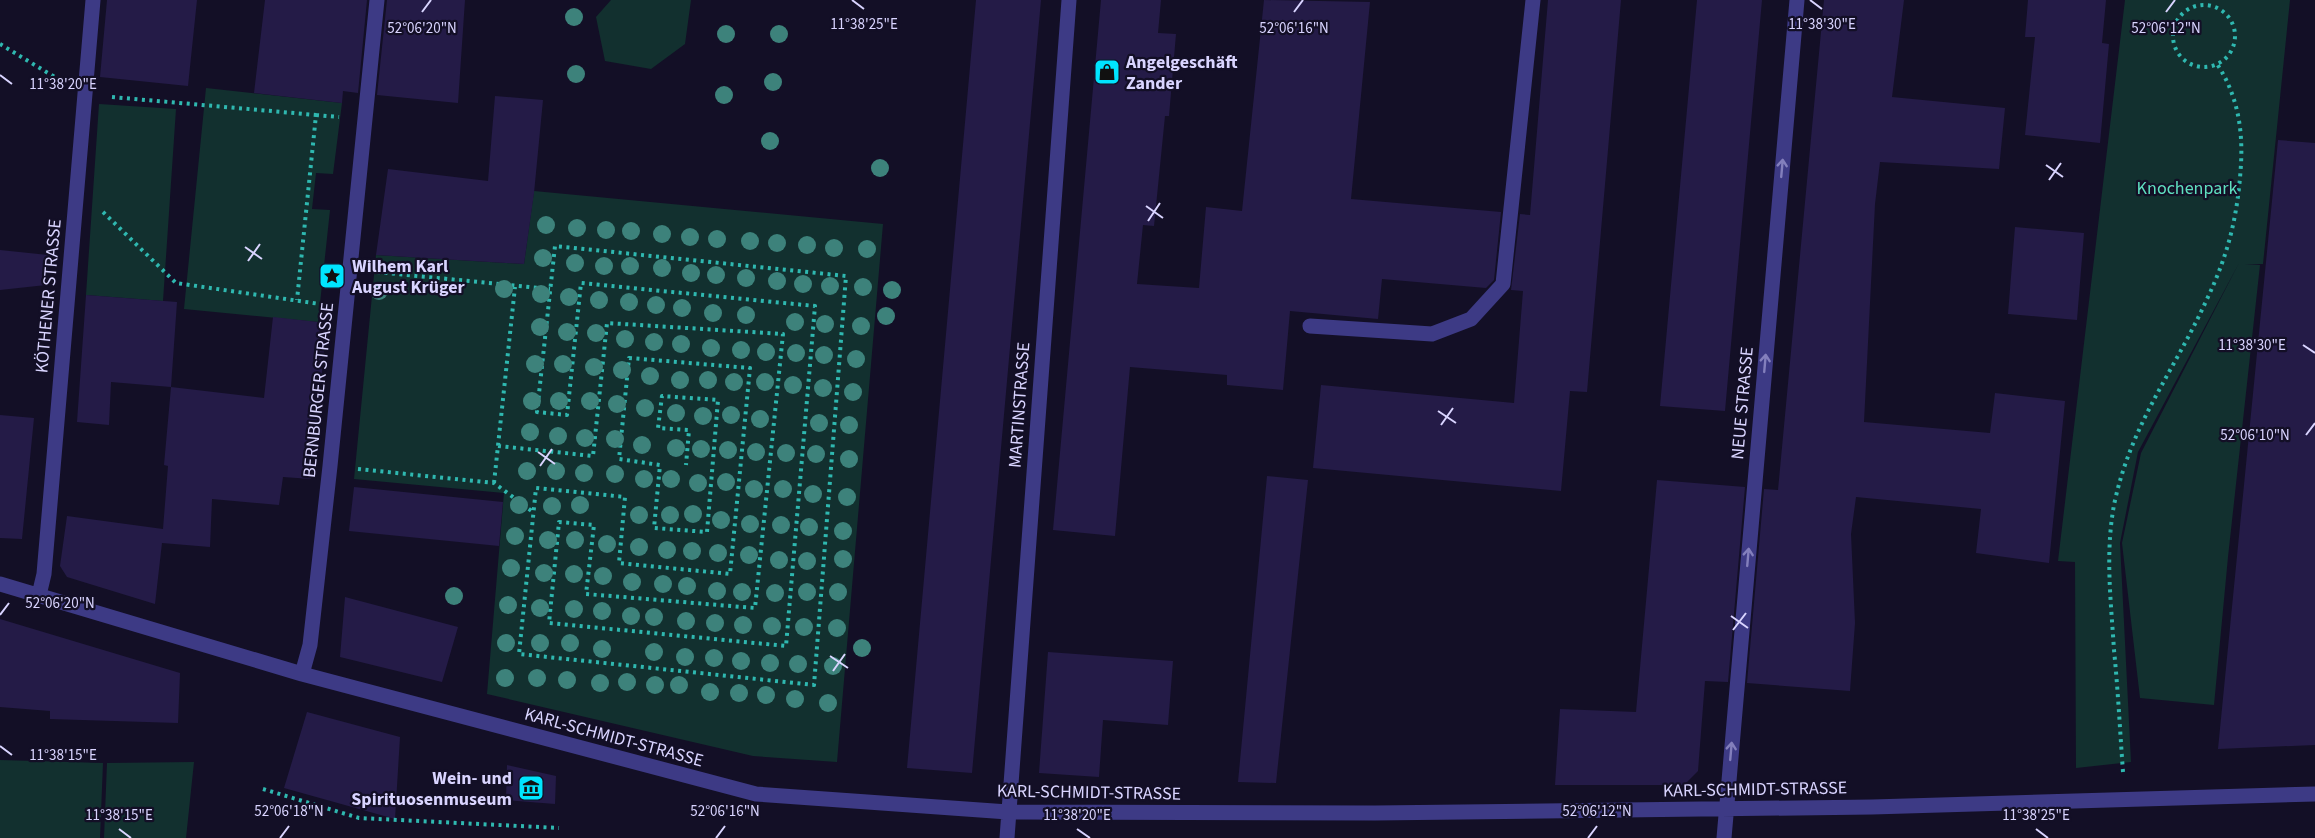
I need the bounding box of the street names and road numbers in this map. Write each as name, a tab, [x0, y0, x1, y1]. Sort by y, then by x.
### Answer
street label: KÖTHENER STRASSE	[29, 218, 68, 374]
street label: BERNBURGER STRASSE	[297, 301, 340, 479]
street label: MARTINSTRASSE	[1003, 341, 1036, 469]
street label: NEUE STRASSE	[1725, 346, 1760, 460]
street label: KARL-SCHMIDT-STRASSE	[522, 702, 706, 773]
street label: KARL-SCHMIDT-STRASSE	[1663, 775, 1847, 804]
street label: KARL-SCHMIDT-STRASSE	[997, 778, 1181, 807]

